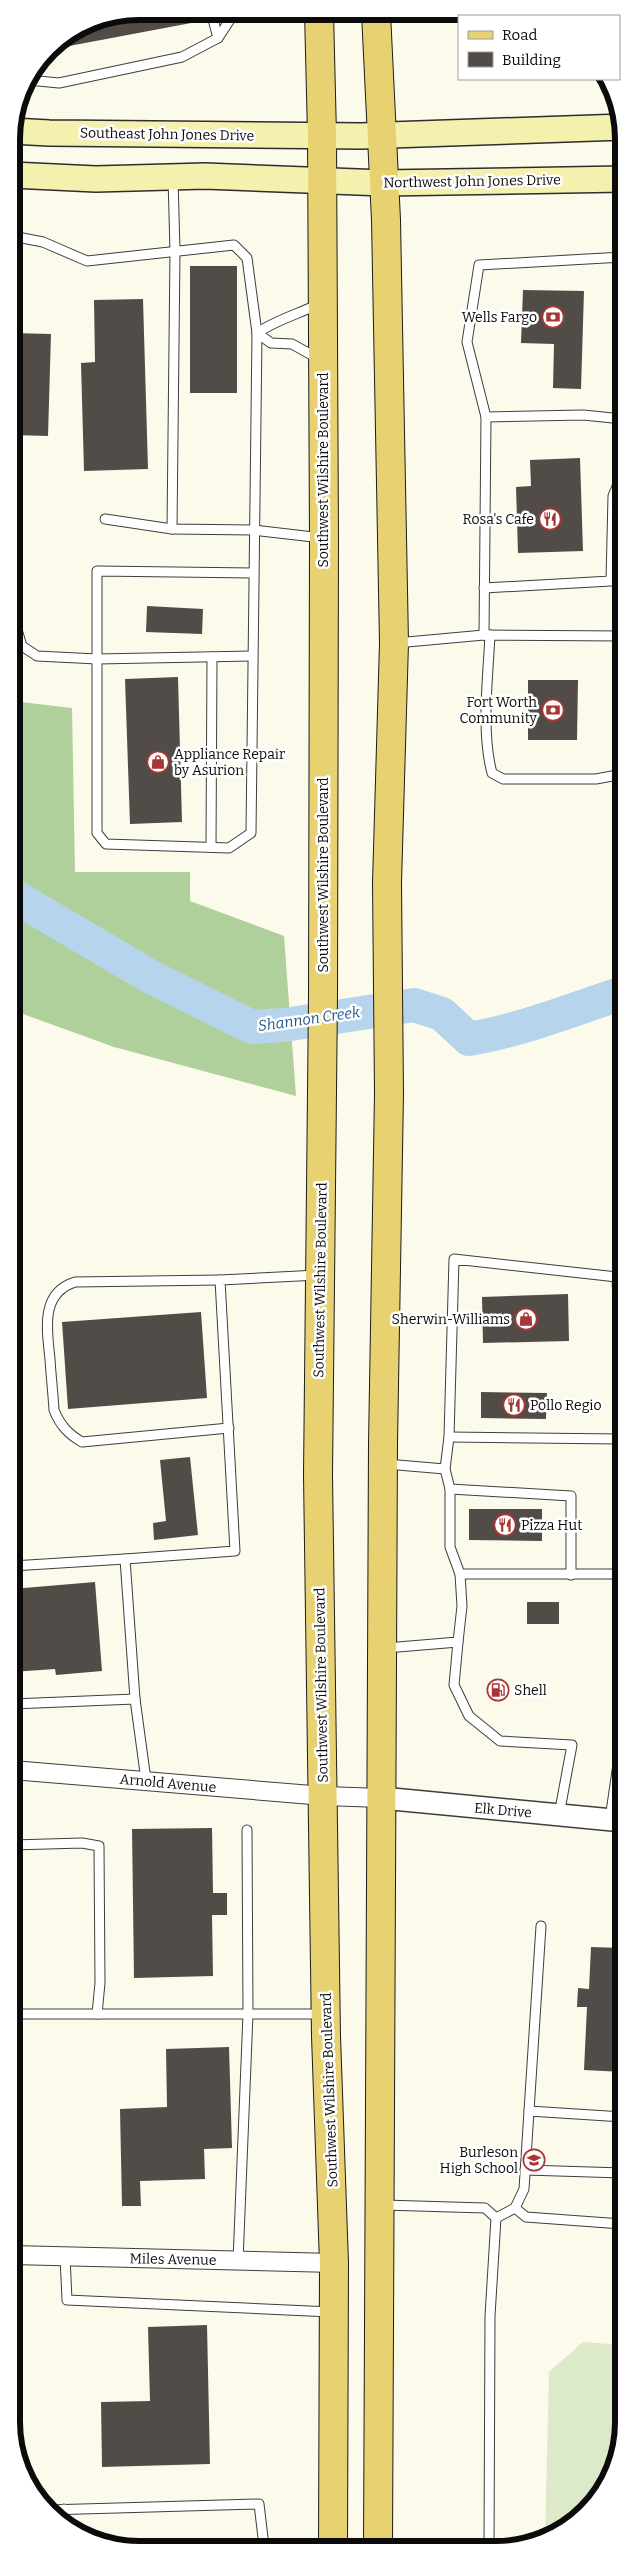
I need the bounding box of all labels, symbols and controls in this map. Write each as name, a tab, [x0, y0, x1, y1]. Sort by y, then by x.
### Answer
legend	[458, 15, 620, 80]
text: Road	[502, 26, 537, 44]
text: Building	[502, 51, 561, 69]
street label: Southeast John Jones Drive	[80, 124, 254, 145]
street label: Northwest John Jones Drive	[383, 171, 561, 192]
bank icon: Wells Fargo	[541, 305, 565, 329]
place label: Wells Fargo	[462, 309, 537, 326]
street label: Southwest Wilshire Boulevard	[315, 372, 332, 568]
restaurant icon: Rosa's Cafe	[538, 507, 562, 531]
place label: Rosa's Cafe	[463, 511, 534, 528]
place label: Fort Worth Community	[460, 694, 538, 727]
bank icon: Fort Worth Community	[541, 698, 565, 722]
place label: Appliance Repair by Asurion	[174, 746, 285, 779]
shop icon: Appliance Repair by Asurion	[146, 750, 170, 774]
street label: Southwest Wilshire Boulevard	[315, 777, 332, 973]
water label: Shannon Creek	[257, 1003, 362, 1035]
street label: Southwest Wilshire Boulevard	[310, 1182, 331, 1378]
shop icon: Sherwin-Williams	[514, 1307, 538, 1331]
place label: Sherwin-Williams	[392, 1311, 510, 1328]
restaurant icon: Pollo Regio	[502, 1393, 526, 1417]
place label: Pollo Regio	[530, 1397, 602, 1414]
restaurant icon: Pizza Hut	[493, 1513, 517, 1537]
place label: Pizza Hut	[521, 1517, 582, 1534]
street label: Southwest Wilshire Boulevard	[311, 1587, 332, 1783]
fuel station icon: Shell	[486, 1678, 510, 1702]
place label: Shell	[514, 1682, 547, 1699]
street label: Arnold Avenue	[119, 1771, 217, 1796]
street label: Elk Drive	[473, 1800, 533, 1821]
street label: Southwest Wilshire Boulevard	[318, 1992, 341, 2188]
place label: Burleson High School	[440, 2144, 518, 2177]
school or university icon: Burleson High School	[522, 2148, 546, 2172]
street label: Miles Avenue	[129, 2250, 217, 2269]

